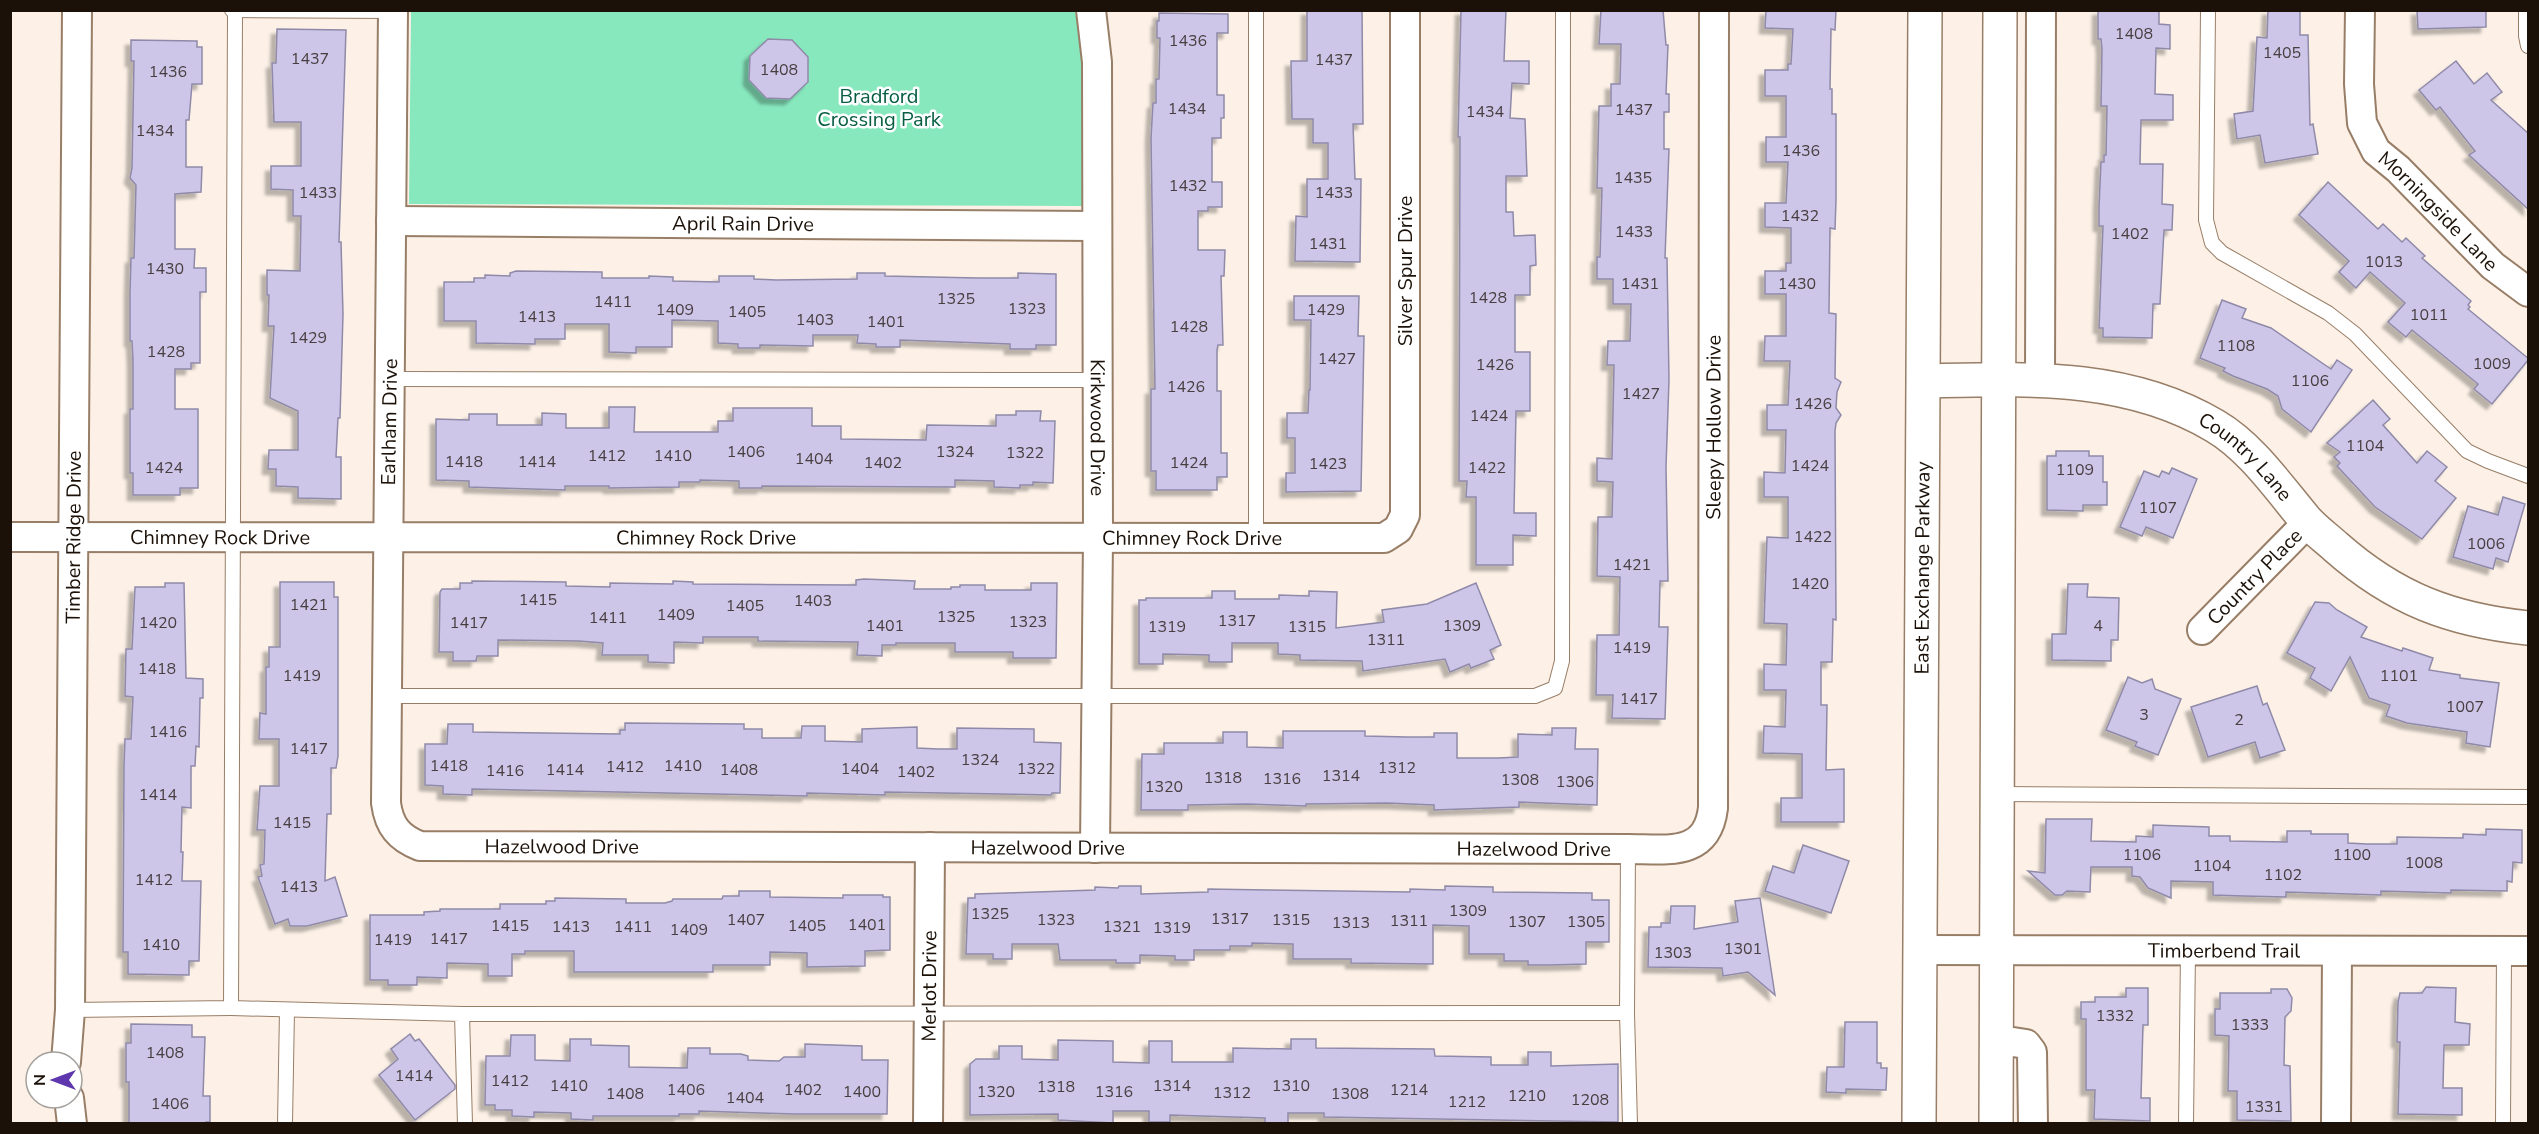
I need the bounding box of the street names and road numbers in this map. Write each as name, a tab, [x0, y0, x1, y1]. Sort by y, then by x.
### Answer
street label: Morningside Lane	[2372, 145, 2504, 277]
street label: Silver Spur Drive	[1392, 196, 1419, 346]
street label: April Rain Drive	[672, 210, 814, 238]
street label: Sleepy Hollow Drive	[1700, 335, 1728, 520]
street label: Earlham Drive	[375, 358, 404, 486]
street label: Kirkwood Drive	[1084, 359, 1111, 496]
street label: Country Lane	[2194, 406, 2298, 507]
street label: Timber Ridge Drive	[60, 451, 88, 624]
street label: East Exchange Parkway	[1908, 461, 1937, 675]
street label: Country Place	[2201, 523, 2309, 631]
street label: Chimney Rock Drive	[130, 524, 310, 551]
street label: Chimney Rock Drive	[616, 524, 796, 552]
street label: Chimney Rock Drive	[1102, 525, 1282, 552]
street label: Hazelwood Drive	[484, 833, 639, 861]
street label: Hazelwood Drive	[970, 834, 1125, 862]
street label: Hazelwood Drive	[1456, 836, 1611, 863]
street label: Merlot Drive	[916, 930, 943, 1042]
street label: Timberbend Trail	[2148, 937, 2300, 965]

